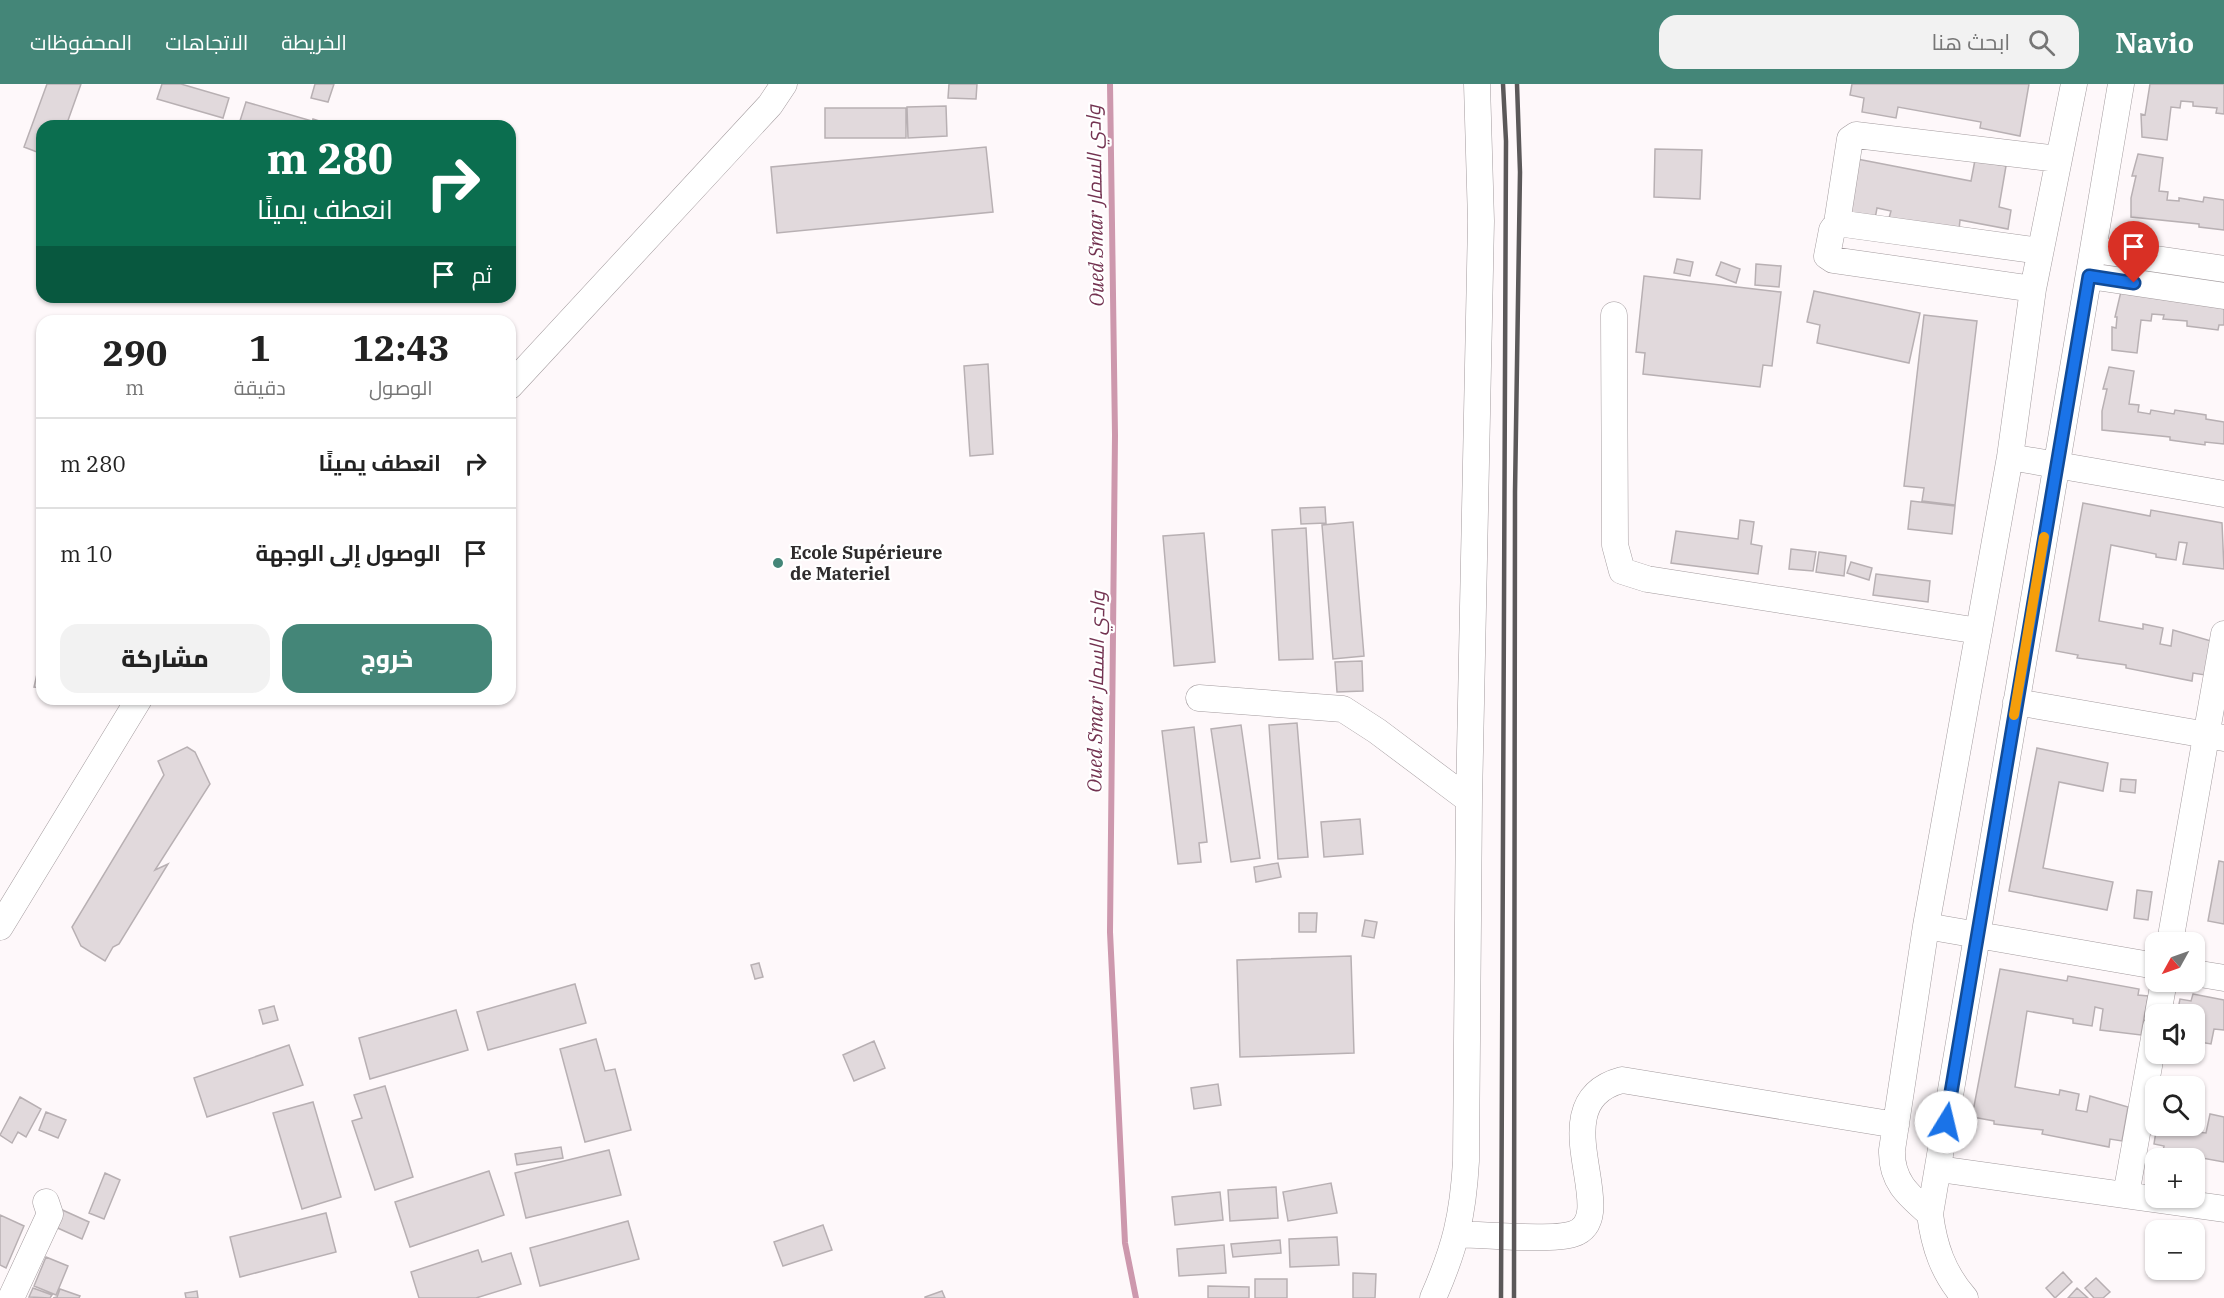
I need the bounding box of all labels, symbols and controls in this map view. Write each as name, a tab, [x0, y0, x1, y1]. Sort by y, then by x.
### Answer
search box	[1659, 15, 2079, 69]
text: Navio	[2115, 24, 2194, 61]
icon: search	[2025, 26, 2058, 59]
text: ابحث هنا	[1932, 27, 2010, 56]
text: المحفوظات	[30, 28, 132, 56]
text: الاتجاهات	[165, 28, 248, 56]
text: الخريطة	[281, 28, 347, 56]
water label: Oued Smar وادي السمار	[1079, 104, 1113, 307]
text: 280 m	[267, 131, 393, 186]
icon: right	[414, 144, 492, 222]
text: انعطف يمينًا	[257, 191, 393, 226]
pin	[2108, 221, 2159, 283]
icon: arrive	[2117, 230, 2150, 263]
icon: arrive	[427, 258, 460, 291]
text: ثم	[472, 260, 492, 289]
text: 1	[249, 324, 271, 371]
text: 12:43	[352, 324, 450, 371]
text: 290	[102, 329, 167, 376]
text: m	[125, 374, 144, 401]
text: دقيقة	[234, 374, 286, 401]
text: الوصول	[369, 374, 433, 401]
icon: right	[459, 447, 492, 480]
text: انعطف يمينًا	[319, 448, 441, 477]
text: 280 m	[60, 449, 126, 478]
icon: arrive	[459, 537, 492, 570]
text: الوصول إلى الوجهة	[256, 538, 441, 567]
text: 10 m	[60, 539, 112, 568]
place label: Ecole Supérieure de Materiel	[790, 541, 942, 585]
marker: Ecole Supérieure de Materiel	[771, 556, 785, 570]
water label: Oued Smar وادي السمار	[1080, 590, 1114, 793]
button: مشاركة	[60, 624, 270, 693]
button: خروج	[282, 624, 492, 693]
north arrow	[2145, 932, 2205, 992]
map controls	[2145, 932, 2205, 1280]
button: sound	[2145, 1004, 2205, 1064]
button: search	[2145, 1076, 2205, 1136]
position arrow	[1914, 1090, 1978, 1154]
button: +	[2145, 1148, 2205, 1208]
button: −	[2145, 1220, 2205, 1280]

